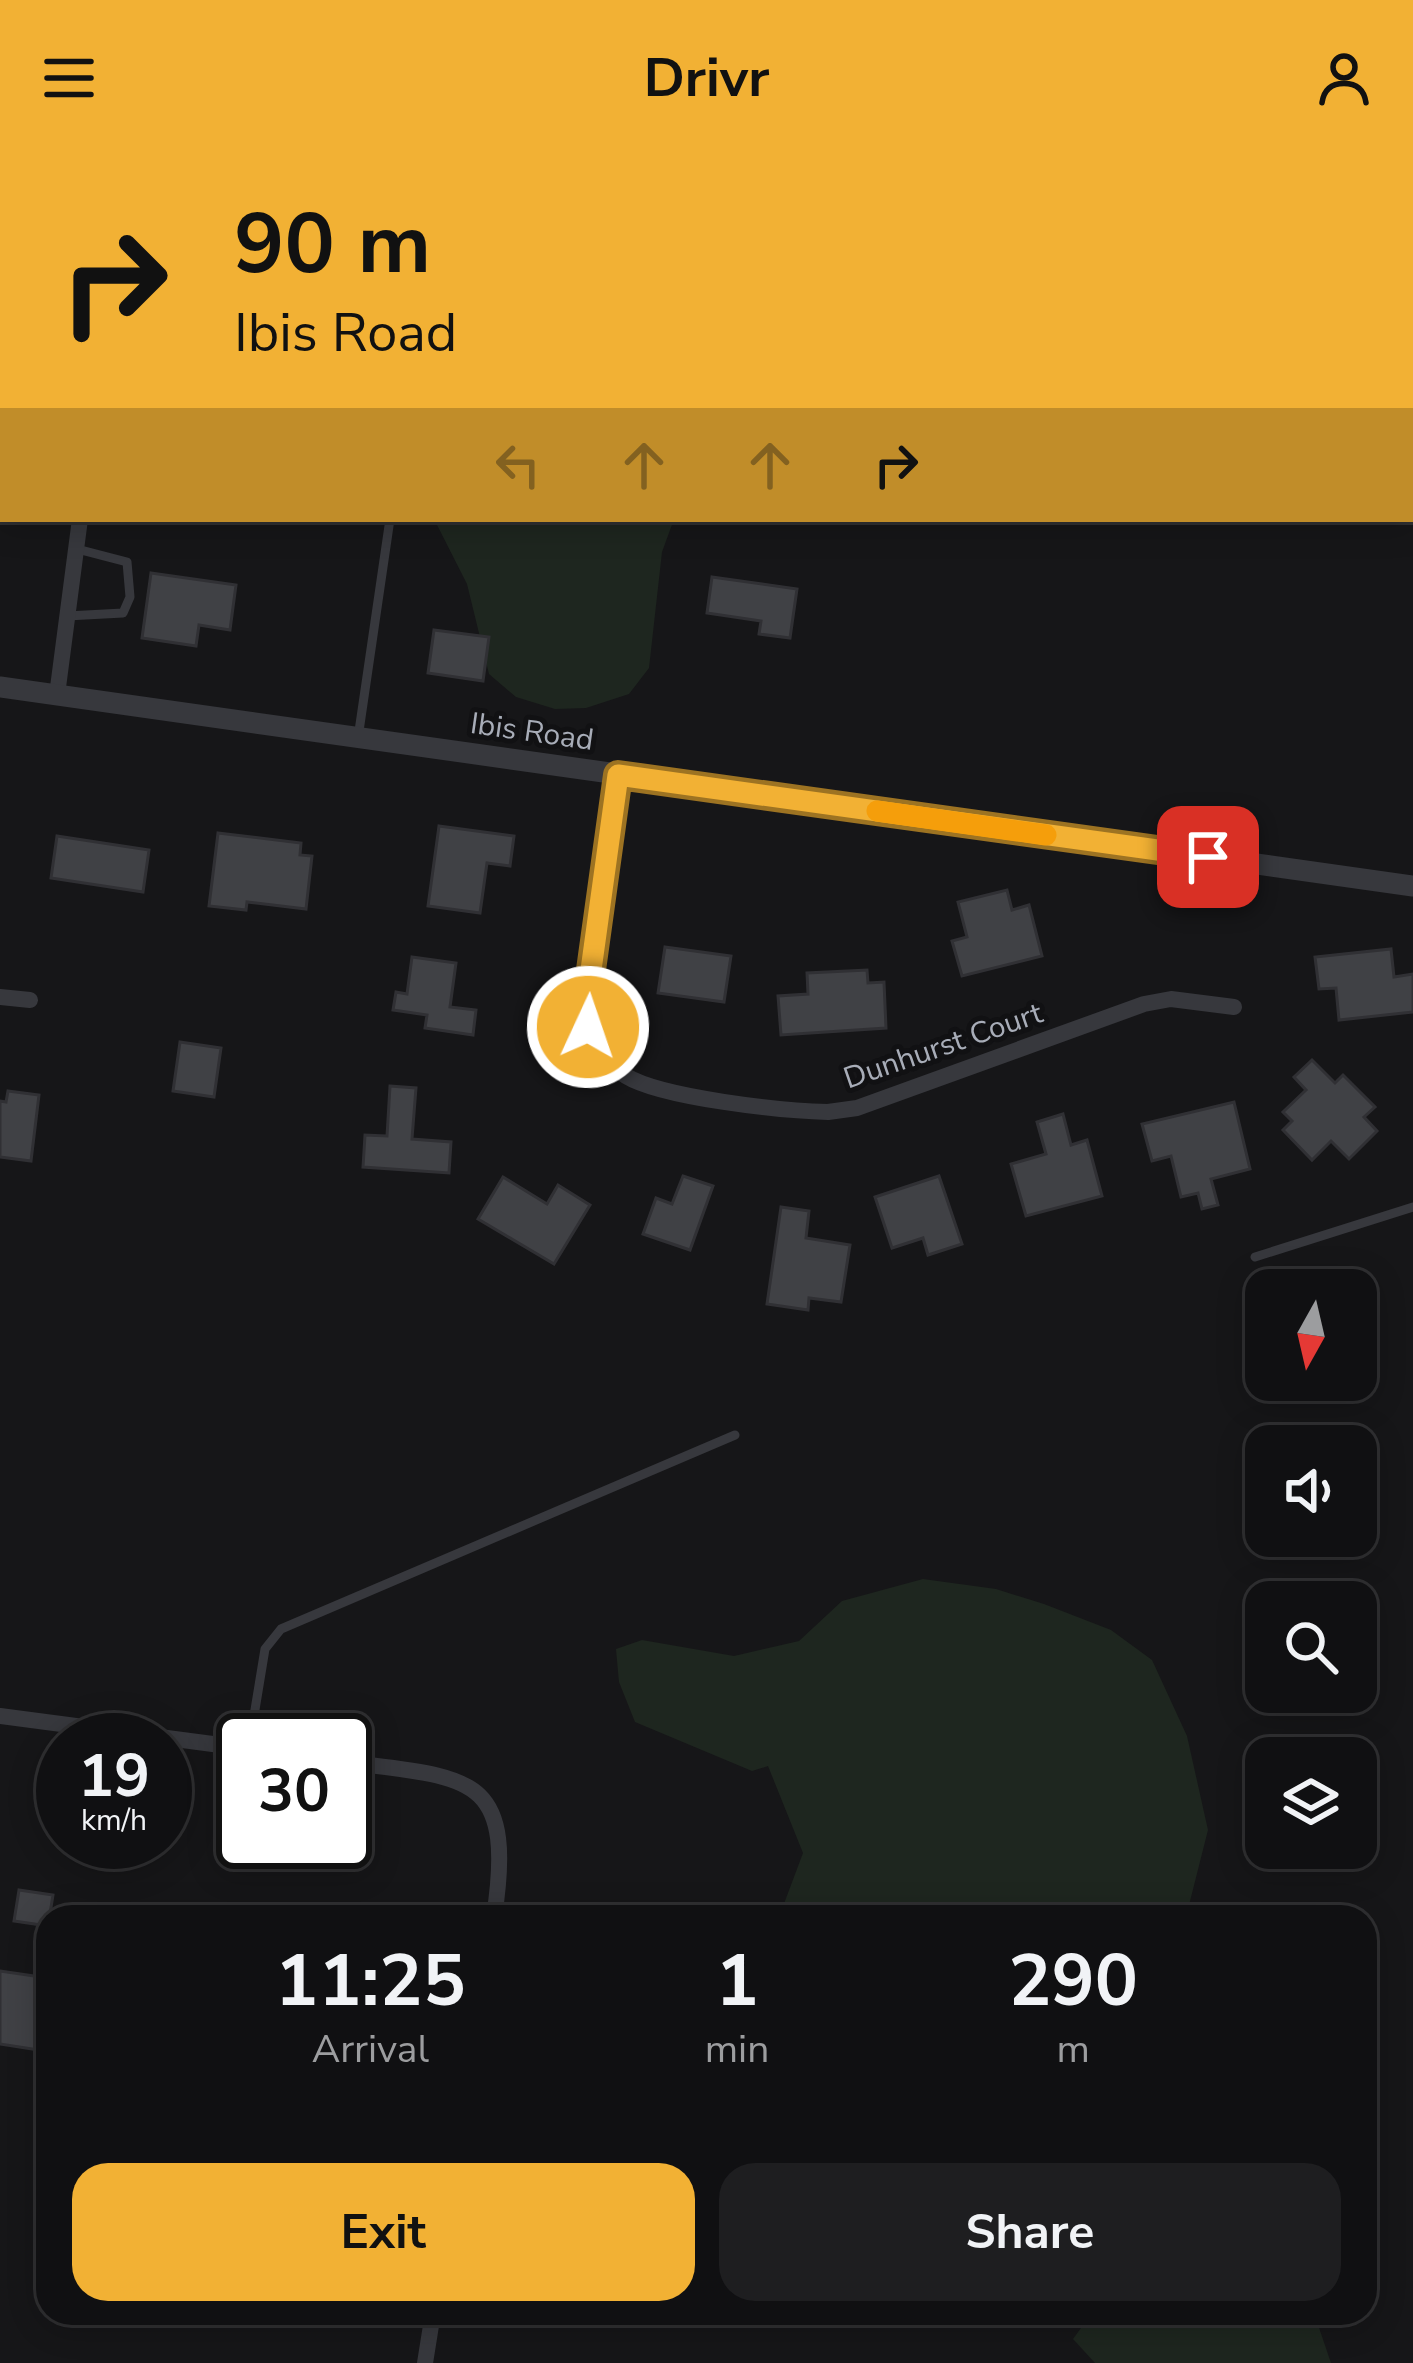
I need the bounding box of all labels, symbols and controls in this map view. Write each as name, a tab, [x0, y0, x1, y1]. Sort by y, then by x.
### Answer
text: Drivr	[644, 41, 769, 115]
icon: menu	[36, 45, 102, 111]
icon: person	[1311, 45, 1377, 111]
text: 90 m	[234, 187, 431, 302]
icon: right	[36, 204, 192, 360]
text: Ibis Road	[234, 296, 457, 370]
icon: left	[485, 432, 551, 498]
icon: ahead	[611, 432, 677, 498]
icon: ahead	[737, 432, 803, 498]
icon: right	[863, 432, 929, 498]
street label: Ibis Road	[468, 703, 596, 761]
pin	[1157, 806, 1259, 908]
icon: arrive	[1175, 824, 1241, 890]
position arrow	[525, 964, 651, 1090]
street label: Dunhurst Court	[838, 993, 1048, 1099]
north arrow	[1245, 1269, 1377, 1401]
map controls	[1245, 1269, 1377, 1869]
button: sound	[1245, 1425, 1377, 1557]
button: search	[1245, 1581, 1377, 1713]
speed limit sign: 30	[216, 1713, 372, 1869]
text: 19	[78, 1735, 150, 1817]
button: layers	[1245, 1737, 1377, 1869]
text: km/h	[81, 1800, 147, 1841]
text: 11:25	[275, 1932, 466, 2030]
text: 1	[715, 1932, 759, 2030]
text: 290	[1008, 1932, 1138, 2030]
text: Arrival	[312, 2023, 429, 2076]
text: min	[705, 2023, 769, 2076]
text: m	[1056, 2023, 1090, 2076]
button: Exit	[72, 2163, 695, 2301]
button: Share	[719, 2163, 1341, 2301]

